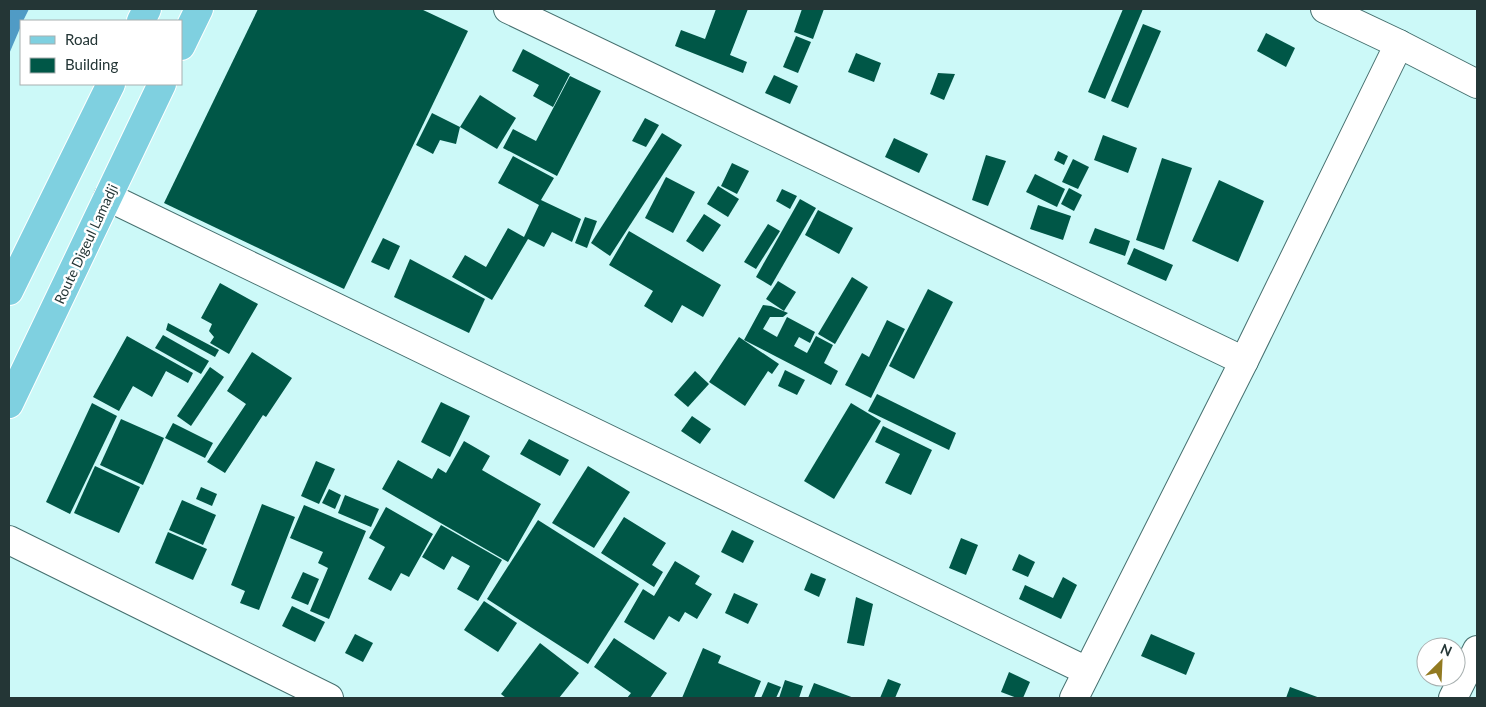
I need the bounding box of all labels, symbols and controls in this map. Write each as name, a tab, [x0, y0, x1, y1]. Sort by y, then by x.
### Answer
legend	[20, 20, 182, 85]
text: Road	[65, 30, 98, 48]
text: Building	[65, 55, 118, 73]
street label: Route Digeul Lamadji	[50, 181, 121, 306]
north arrow	[1416, 637, 1466, 687]
text: N	[1438, 640, 1455, 660]

